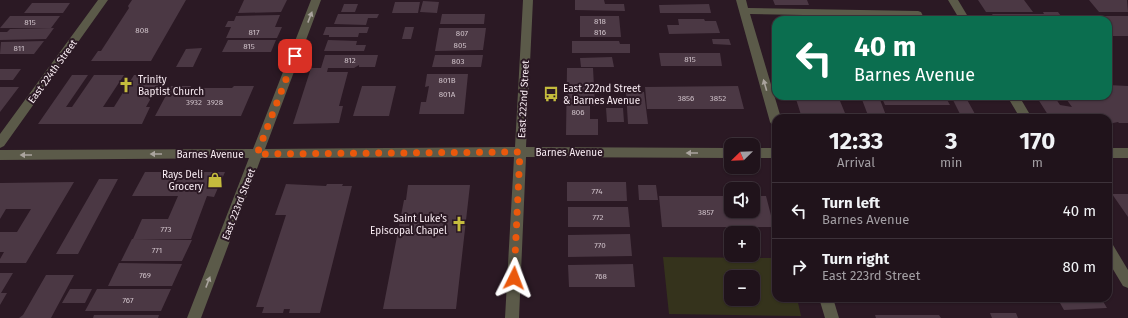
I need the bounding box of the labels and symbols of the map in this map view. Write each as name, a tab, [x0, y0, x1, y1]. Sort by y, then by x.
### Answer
one-way arrow	[307, 10, 313, 22]
house number: 818	[594, 17, 607, 26]
house number: 815	[24, 18, 36, 27]
house number: 808	[135, 26, 149, 35]
house number: 817	[248, 28, 260, 37]
house number: 816	[594, 28, 606, 37]
house number: 807	[456, 29, 469, 38]
street label: East 224th Street	[26, 37, 80, 106]
pin	[278, 39, 312, 73]
house number: 805	[454, 41, 466, 50]
house number: 815	[243, 42, 255, 51]
house number: 811	[14, 44, 24, 53]
house number: 815	[684, 55, 696, 64]
house number: 812	[344, 56, 356, 65]
house number: 803	[452, 57, 464, 66]
street label: East 222nd Street	[516, 59, 532, 138]
place label: Trinity Baptist Church	[138, 74, 204, 98]
church icon: Trinity Baptist Church	[117, 76, 135, 94]
house number: 801B	[439, 76, 456, 85]
one-way arrow	[762, 78, 768, 90]
place label: East 222nd Street & Barnes Avenue	[563, 83, 641, 107]
bus stop icon: East 222nd Street & Barnes Avenue	[542, 85, 560, 103]
house number: 801A	[439, 90, 456, 99]
house number: 3856	[678, 94, 694, 103]
house number: 3852	[710, 94, 726, 103]
house number: 3932	[186, 98, 202, 107]
house number: 3928	[207, 98, 224, 107]
house number: 806	[571, 108, 585, 117]
north arrow	[724, 138, 760, 174]
street label: Barnes Avenue	[535, 147, 603, 159]
street label: Barnes Avenue	[176, 149, 244, 161]
one-way arrow	[685, 150, 698, 156]
one-way arrow	[149, 151, 162, 157]
one-way arrow	[19, 152, 32, 158]
street label: East 223rd Street	[220, 167, 258, 242]
place label: Rays Deli Grocery	[162, 169, 203, 193]
shop icon: Rays Deli Grocery	[206, 171, 224, 189]
house number: 774	[591, 187, 603, 196]
house number: 3857	[698, 208, 714, 217]
place label: Saint Luke's Episcopal Chapel	[370, 213, 447, 237]
house number: 772	[593, 213, 604, 222]
church icon: Saint Luke's Episcopal Chapel	[450, 215, 468, 233]
house number: 773	[160, 225, 172, 234]
house number: 770	[594, 241, 606, 250]
house number: 771	[152, 246, 162, 255]
position arrow	[493, 257, 535, 299]
house number: 769	[139, 271, 151, 280]
house number: 768	[595, 272, 608, 281]
one-way arrow	[205, 275, 211, 287]
house number: 767	[123, 296, 134, 305]

